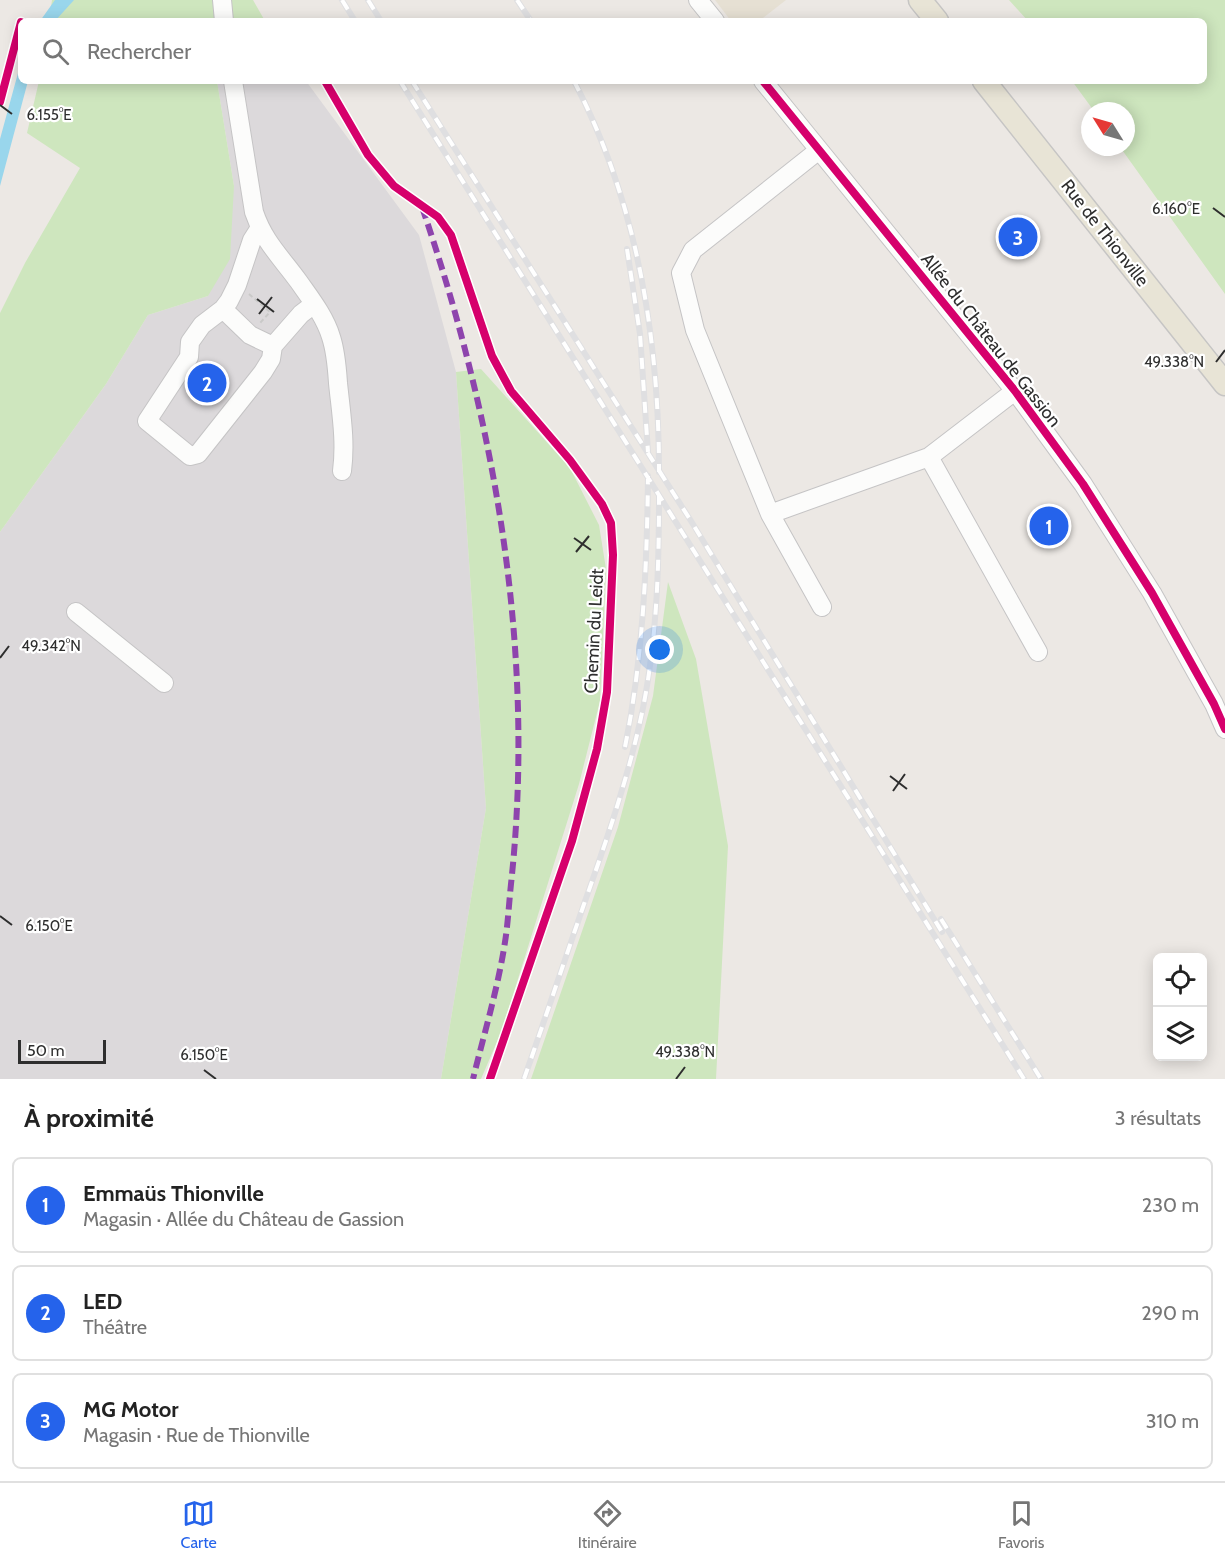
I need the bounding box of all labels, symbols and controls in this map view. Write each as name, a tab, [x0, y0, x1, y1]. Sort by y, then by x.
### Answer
search box	[18, 18, 1207, 84]
icon: search	[39, 35, 72, 68]
text: Rechercher	[87, 38, 191, 65]
north arrow	[1081, 102, 1135, 156]
text: 6.155°E	[26, 106, 72, 124]
street label: Rue de Thionville	[1056, 175, 1154, 291]
text: 6.160°E	[1152, 200, 1200, 218]
pin: 3	[998, 214, 1038, 260]
street label: Allée du Château de Gassion	[916, 249, 1066, 431]
text: 49.338°N	[1144, 353, 1204, 371]
pin: 2	[188, 360, 226, 406]
pin: 1	[1030, 504, 1068, 548]
street label: Chemin du Leidt	[580, 568, 608, 694]
your location	[645, 635, 674, 664]
text: 49.342°N	[21, 637, 81, 655]
text: 6.150°E	[25, 917, 73, 935]
map controls	[1153, 953, 1207, 1061]
button: locate	[1153, 953, 1207, 1007]
button: layers	[1153, 1007, 1207, 1061]
scale bar	[18, 1037, 106, 1064]
text: 50 m	[27, 1041, 64, 1060]
text: 49.338°N	[655, 1043, 715, 1061]
text: 6.150°E	[180, 1046, 228, 1064]
text: À proximité	[24, 1102, 154, 1134]
text: 3 résultats	[1115, 1106, 1201, 1130]
text: Emmaüs Thionville	[83, 1180, 264, 1207]
text: 1	[42, 1193, 49, 1217]
text: 230 m	[1142, 1193, 1199, 1217]
text: Magasin · Allée du Château de Gassion	[83, 1207, 404, 1231]
text: LED	[83, 1288, 122, 1315]
text: 2	[40, 1301, 51, 1325]
text: 290 m	[1141, 1301, 1199, 1325]
text: Théâtre	[83, 1315, 147, 1339]
text: MG Motor	[83, 1396, 179, 1423]
text: 3	[40, 1409, 51, 1433]
text: 310 m	[1146, 1409, 1199, 1433]
text: Magasin · Rue de Thionville	[83, 1423, 310, 1447]
tab: Carte	[181, 1497, 217, 1552]
tab: Itinéraire	[578, 1497, 637, 1552]
tab: Favoris	[998, 1497, 1044, 1552]

